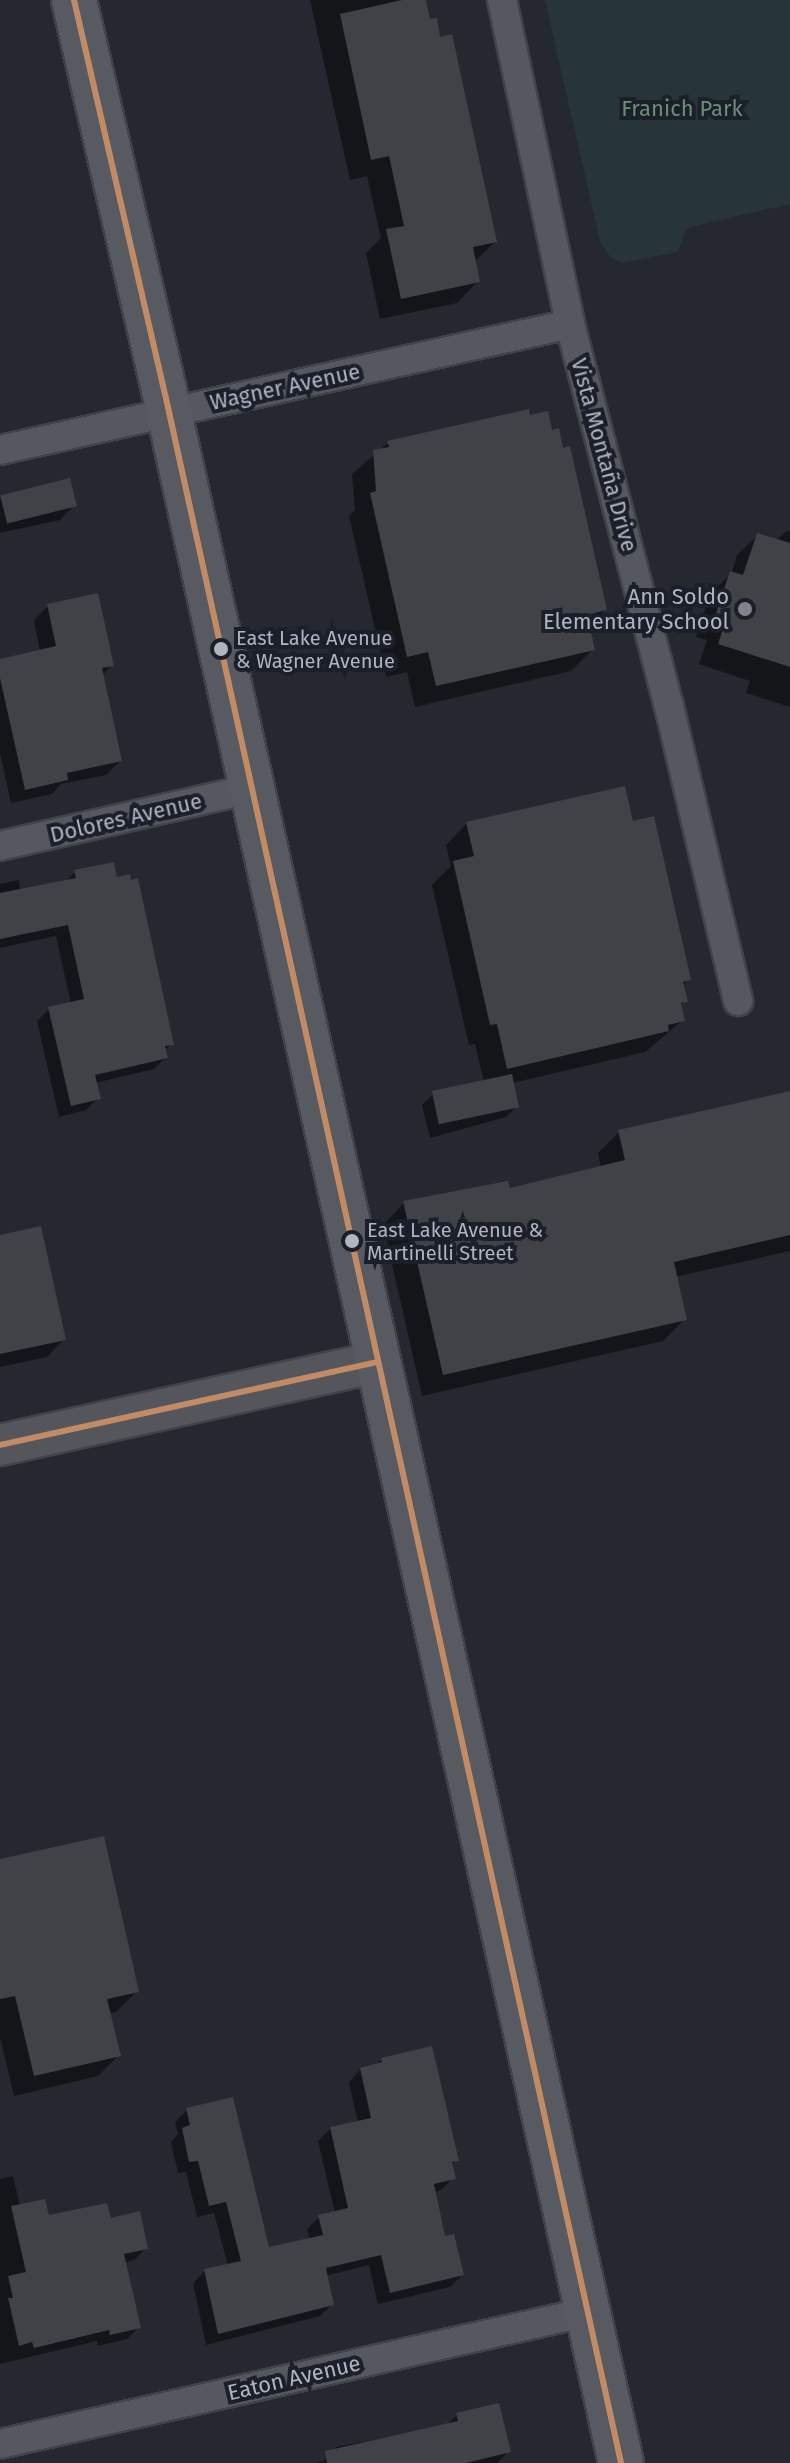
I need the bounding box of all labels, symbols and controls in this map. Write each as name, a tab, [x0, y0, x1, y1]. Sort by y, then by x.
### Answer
park label: Franich Park	[621, 96, 743, 122]
street label: Vista Montaña Drive	[565, 355, 643, 555]
street label: Wagner Avenue	[207, 358, 363, 416]
place label: Ann Soldo Elementary School	[543, 583, 729, 634]
marker: Ann Soldo Elementary School	[736, 600, 754, 618]
place label: East Lake Avenue & Wagner Avenue	[236, 626, 395, 673]
marker: East Lake Avenue & Wagner Avenue	[213, 641, 229, 657]
street label: Dolores Avenue	[47, 788, 205, 848]
place label: East Lake Avenue & Martinelli Street	[367, 1218, 543, 1265]
marker: East Lake Avenue & Martinelli Street	[344, 1233, 360, 1249]
street label: Eaton Avenue	[225, 2350, 363, 2406]

